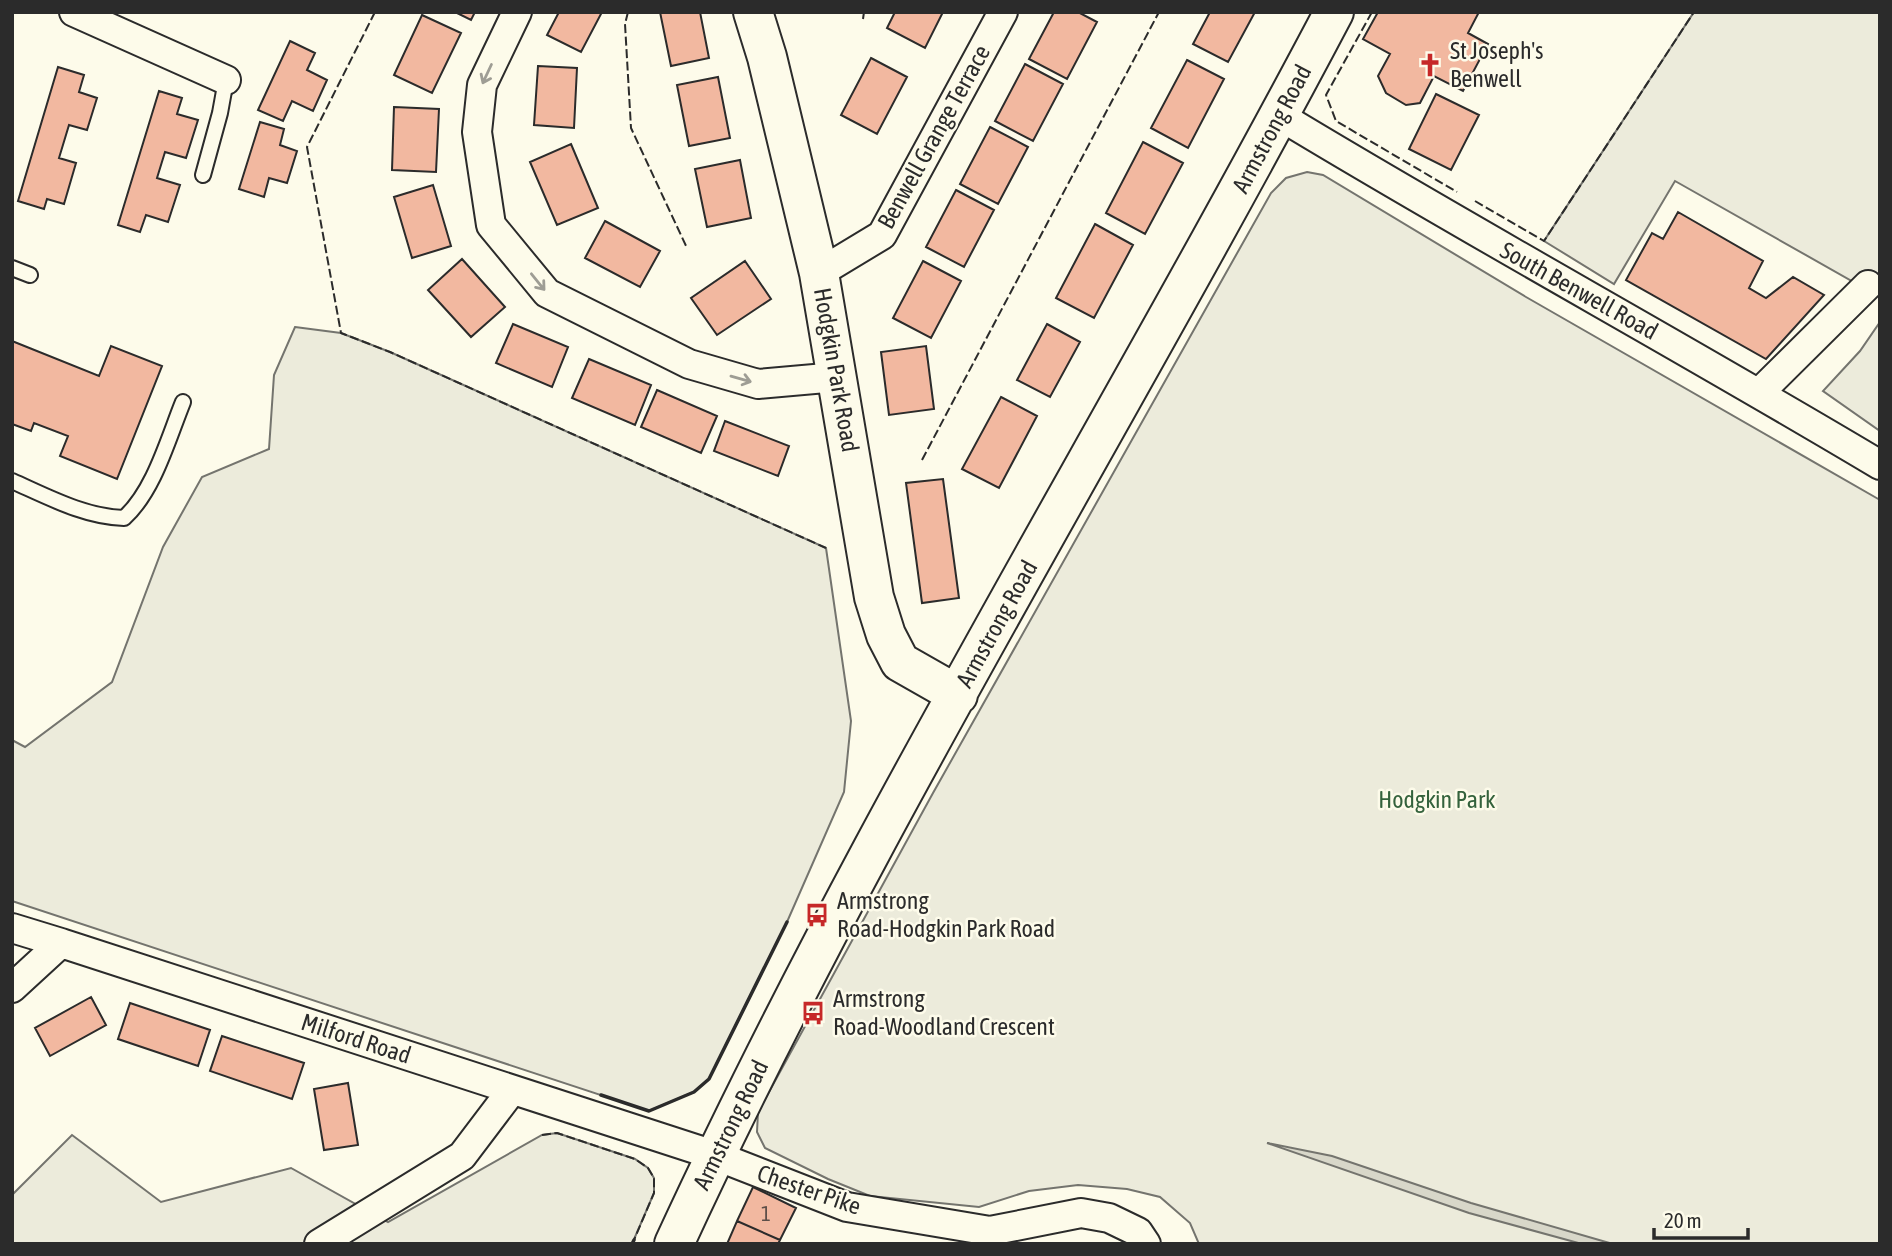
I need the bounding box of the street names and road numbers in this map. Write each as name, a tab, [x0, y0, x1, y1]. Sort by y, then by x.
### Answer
street label: Benwell Grange Terrace	[872, 40, 995, 233]
street label: Armstrong Road	[1227, 60, 1317, 197]
street label: South Benwell Road	[1496, 236, 1663, 345]
street label: Hodgkin Park Road	[809, 286, 864, 454]
street label: Armstrong Road	[951, 556, 1043, 692]
street label: Milford Road	[298, 1008, 414, 1069]
street label: Armstrong Road	[688, 1056, 774, 1194]
street label: Chester Pike	[754, 1159, 864, 1220]

